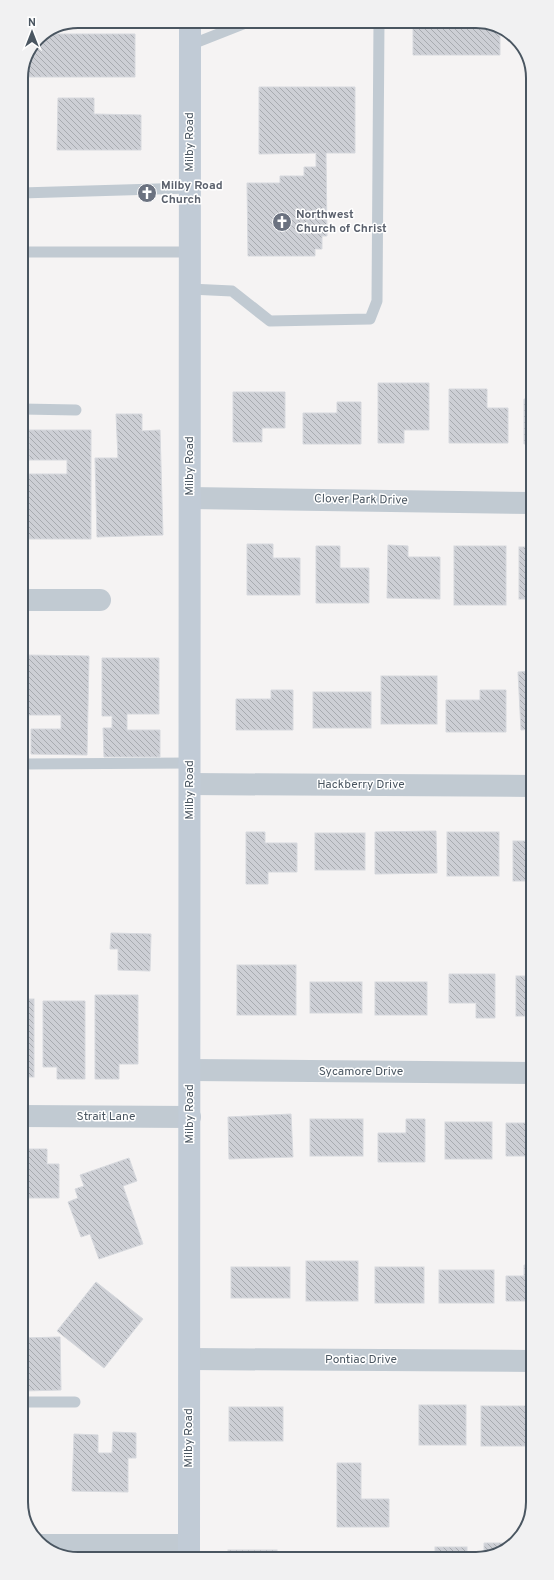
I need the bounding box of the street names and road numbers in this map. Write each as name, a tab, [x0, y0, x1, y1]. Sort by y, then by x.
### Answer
street label: Milby Road	[182, 112, 198, 172]
street label: Milby Road	[182, 436, 198, 496]
street label: Clover Park Drive	[314, 491, 408, 509]
street label: Milby Road	[182, 760, 198, 820]
street label: Hackberry Drive	[317, 777, 405, 793]
street label: Sycamore Drive	[319, 1064, 403, 1080]
street label: Milby Road	[182, 1084, 198, 1144]
street label: Strait Lane	[77, 1109, 135, 1125]
street label: Pontiac Drive	[325, 1352, 397, 1368]
street label: Milby Road	[181, 1408, 197, 1468]

